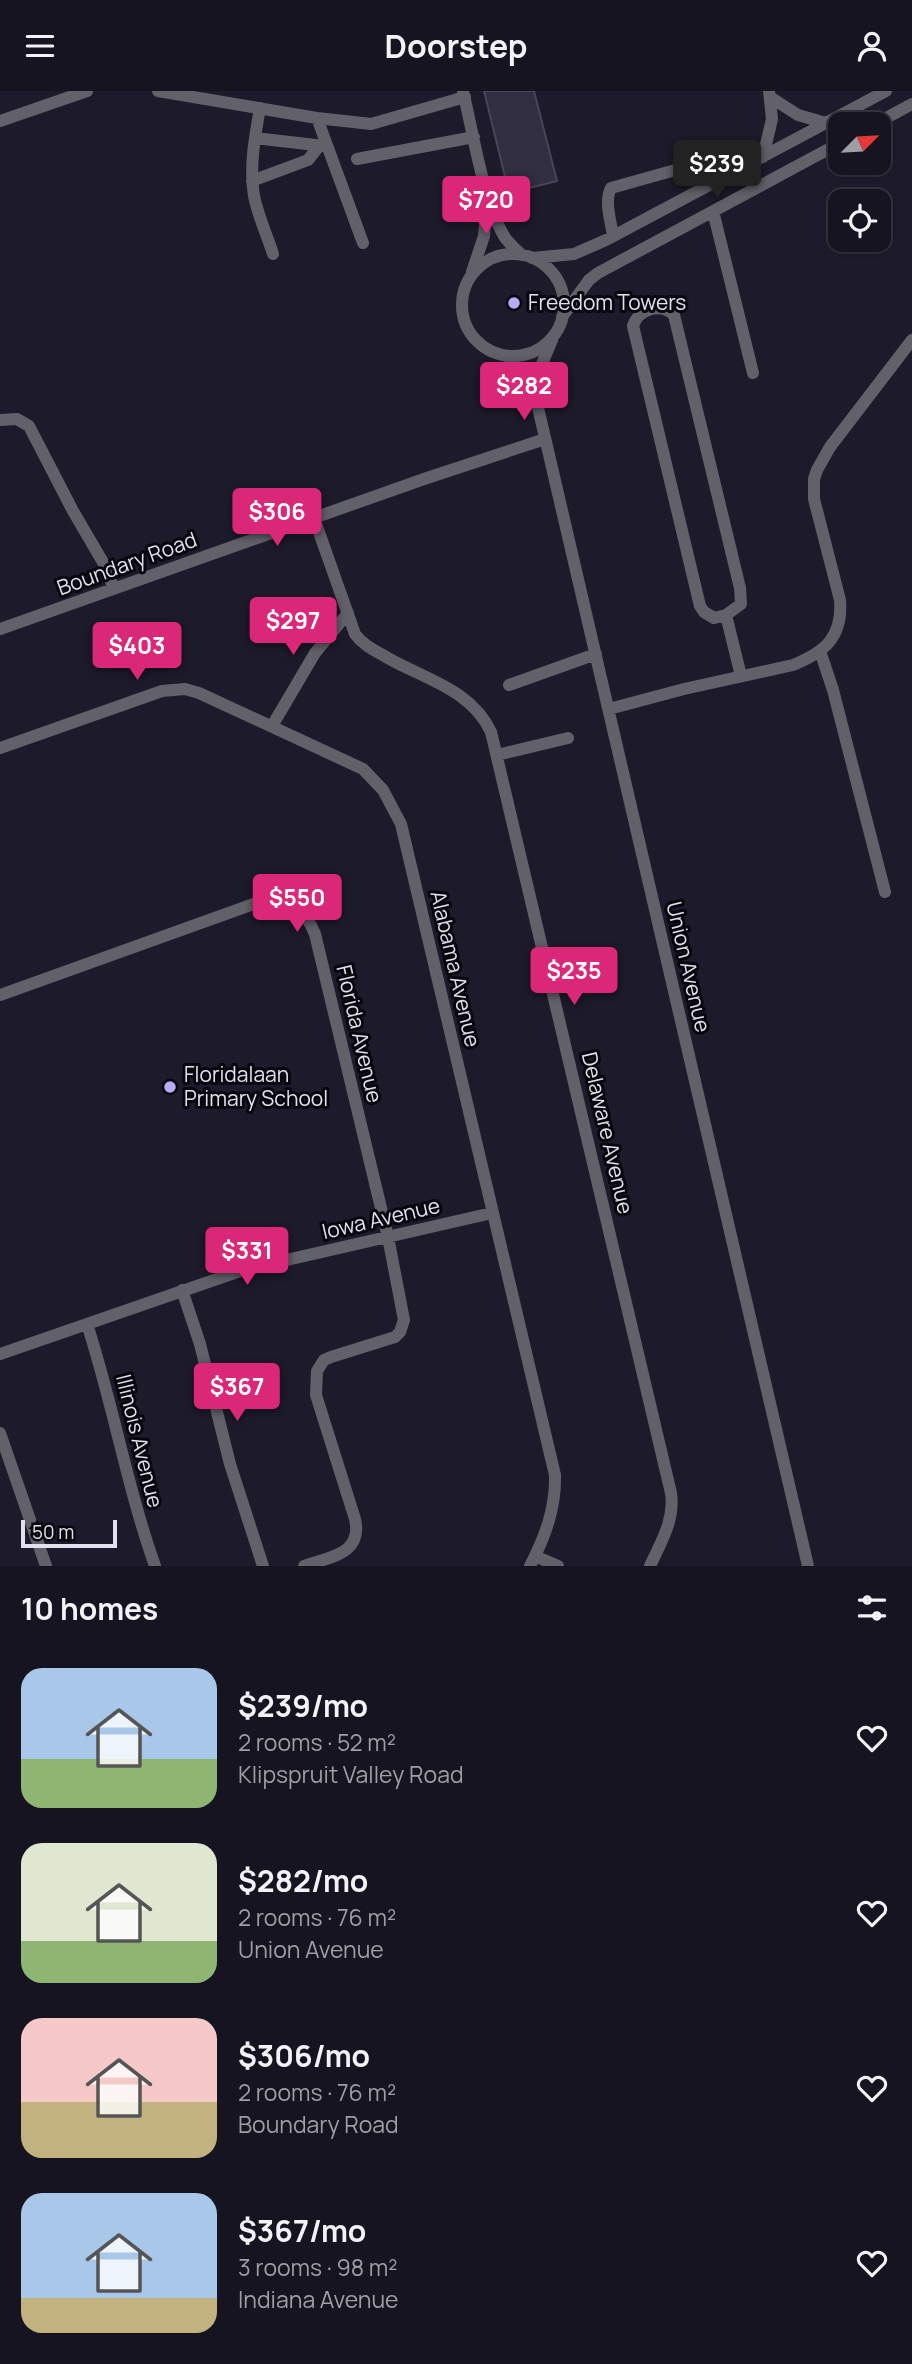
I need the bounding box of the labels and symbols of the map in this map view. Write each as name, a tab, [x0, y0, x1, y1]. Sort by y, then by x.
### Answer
north arrow	[828, 112, 891, 175]
pin: $239	[676, 141, 758, 200]
pin: $720	[445, 177, 527, 236]
place label: Freedom Towers	[528, 288, 686, 316]
marker: Freedom Towers	[506, 295, 522, 311]
pin: $282	[483, 363, 565, 422]
pin: $306	[236, 489, 318, 548]
street label: Boundary Road	[53, 525, 200, 601]
pin: $297	[252, 597, 334, 657]
pin: $403	[96, 623, 178, 682]
pin: $550	[256, 875, 338, 934]
street label: Alabama Avenue	[424, 888, 488, 1050]
street label: Union Avenue	[660, 899, 718, 1035]
pin: $235	[533, 947, 615, 1007]
street label: Florida Avenue	[331, 962, 389, 1105]
street label: Delaware Avenue	[576, 1049, 640, 1217]
place label: Floridalaan Primary School	[184, 1060, 328, 1112]
marker: Floridalaan Primary School	[162, 1079, 178, 1095]
street label: Iowa Avenue	[319, 1191, 442, 1245]
pin: $331	[206, 1227, 288, 1287]
pin: $367	[196, 1363, 278, 1423]
street label: Illinois Avenue	[110, 1371, 170, 1510]
scale bar	[21, 1517, 117, 1549]

